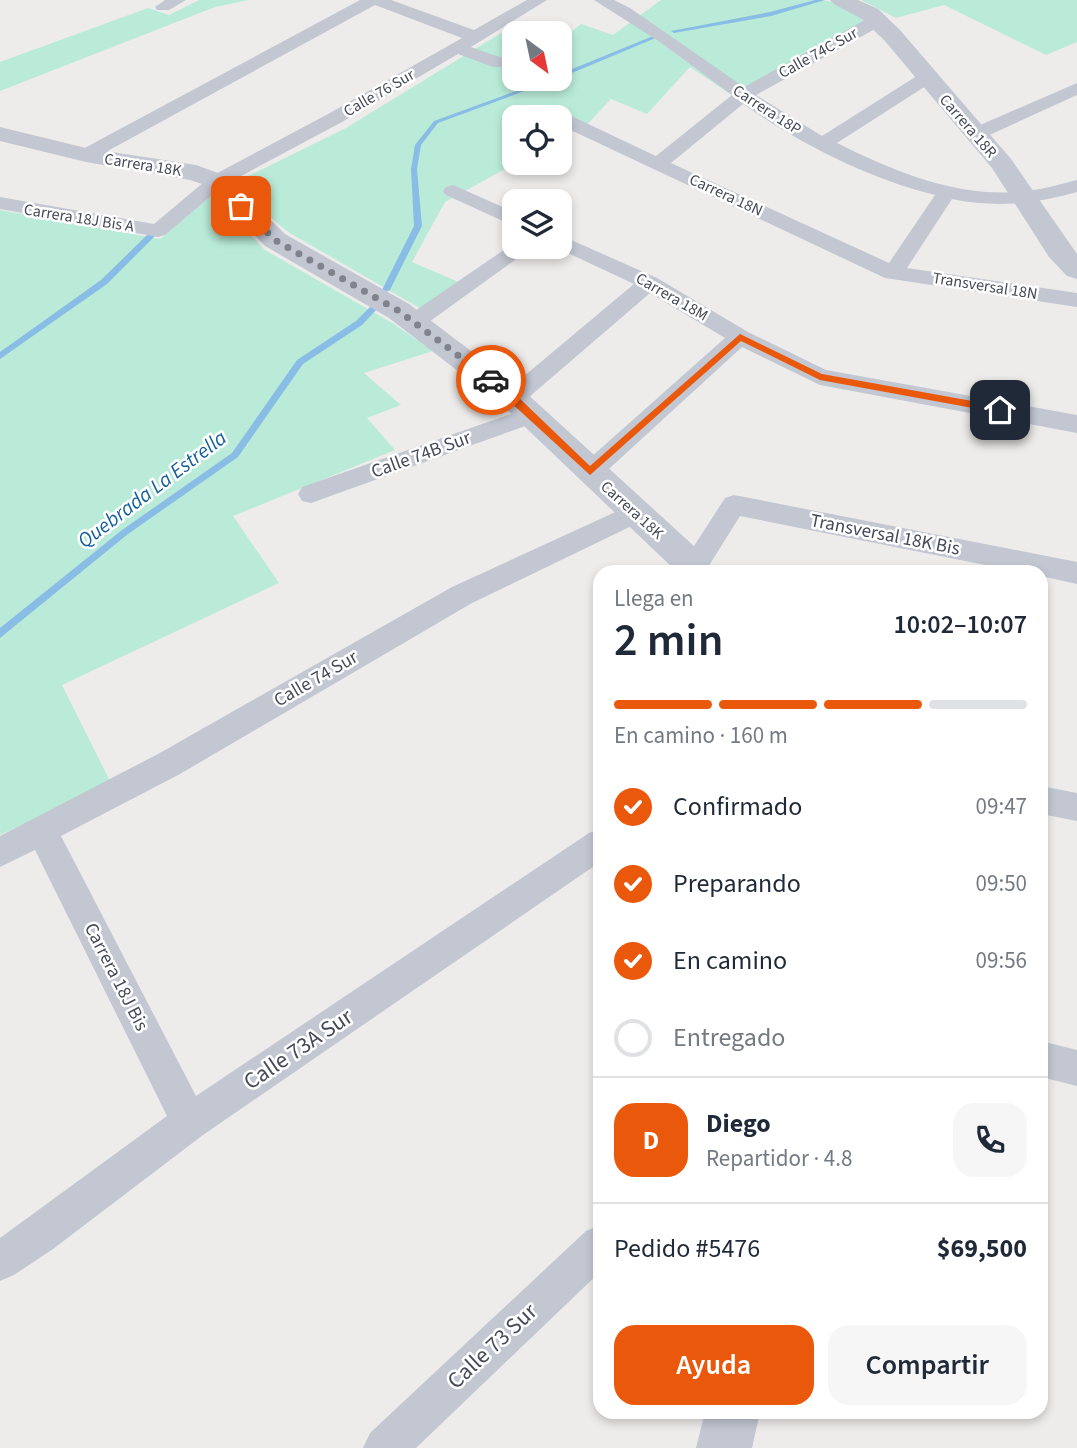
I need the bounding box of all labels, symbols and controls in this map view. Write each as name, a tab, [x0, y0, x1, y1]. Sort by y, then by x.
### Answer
north arrow	[502, 21, 572, 91]
map controls	[502, 21, 572, 259]
street label: Calle 74C Sur	[774, 22, 862, 84]
street label: Calle 76 Sur	[340, 64, 419, 122]
street label: Carrera 18P	[729, 80, 805, 140]
street label: Carrera 18R	[934, 90, 1002, 162]
button: locate	[502, 105, 572, 175]
street label: Carrera 18K	[103, 148, 184, 182]
street label: Carrera 18N	[686, 168, 766, 222]
pin	[211, 176, 271, 236]
icon: bag	[222, 187, 260, 225]
button: layers	[502, 189, 572, 259]
street label: Carrera 18J Bis A	[22, 198, 136, 238]
street label: Carrera 18M	[632, 267, 712, 327]
street label: Transversal 18N	[931, 267, 1039, 305]
courier	[456, 345, 526, 415]
icon: car	[472, 361, 510, 399]
pin	[970, 380, 1030, 440]
icon: home	[981, 391, 1019, 429]
water label: Quebrada La Estrella	[71, 423, 233, 555]
street label: Calle 74B Sur	[367, 424, 475, 486]
street label: Carrera 18K	[596, 476, 669, 545]
street label: Transversal 18K Bis	[808, 507, 962, 563]
text: Llega en	[614, 582, 694, 615]
text: 10:02–10:07	[894, 606, 1027, 643]
text: 2 min	[614, 608, 723, 673]
street label: Calle 74 Sur	[269, 644, 363, 714]
text: En camino · 160 m	[614, 719, 788, 752]
icon: check	[614, 788, 652, 826]
text: Confirmado	[673, 788, 802, 825]
text: 09:47	[976, 790, 1027, 823]
icon: check	[614, 865, 652, 903]
text: Preparando	[673, 865, 801, 902]
text: 09:50	[976, 867, 1027, 900]
street label: Carrera 18J Bis	[77, 918, 155, 1036]
icon: check	[614, 942, 652, 980]
text: En camino	[673, 942, 787, 979]
text: 09:56	[976, 944, 1027, 977]
street label: Calle 73A Sur	[237, 1000, 360, 1098]
text: Entregado	[673, 1019, 785, 1056]
button: phone	[953, 1103, 1027, 1177]
text: Diego	[706, 1105, 771, 1142]
text: D	[643, 1122, 659, 1159]
text: Repartidor · 4.8	[706, 1142, 852, 1175]
text: Pedido #5476	[614, 1230, 760, 1267]
text: $69,500	[937, 1230, 1027, 1267]
street label: Calle 73 Sur	[440, 1295, 545, 1396]
button: Ayuda	[614, 1325, 814, 1405]
button: Compartir	[828, 1325, 1027, 1405]

